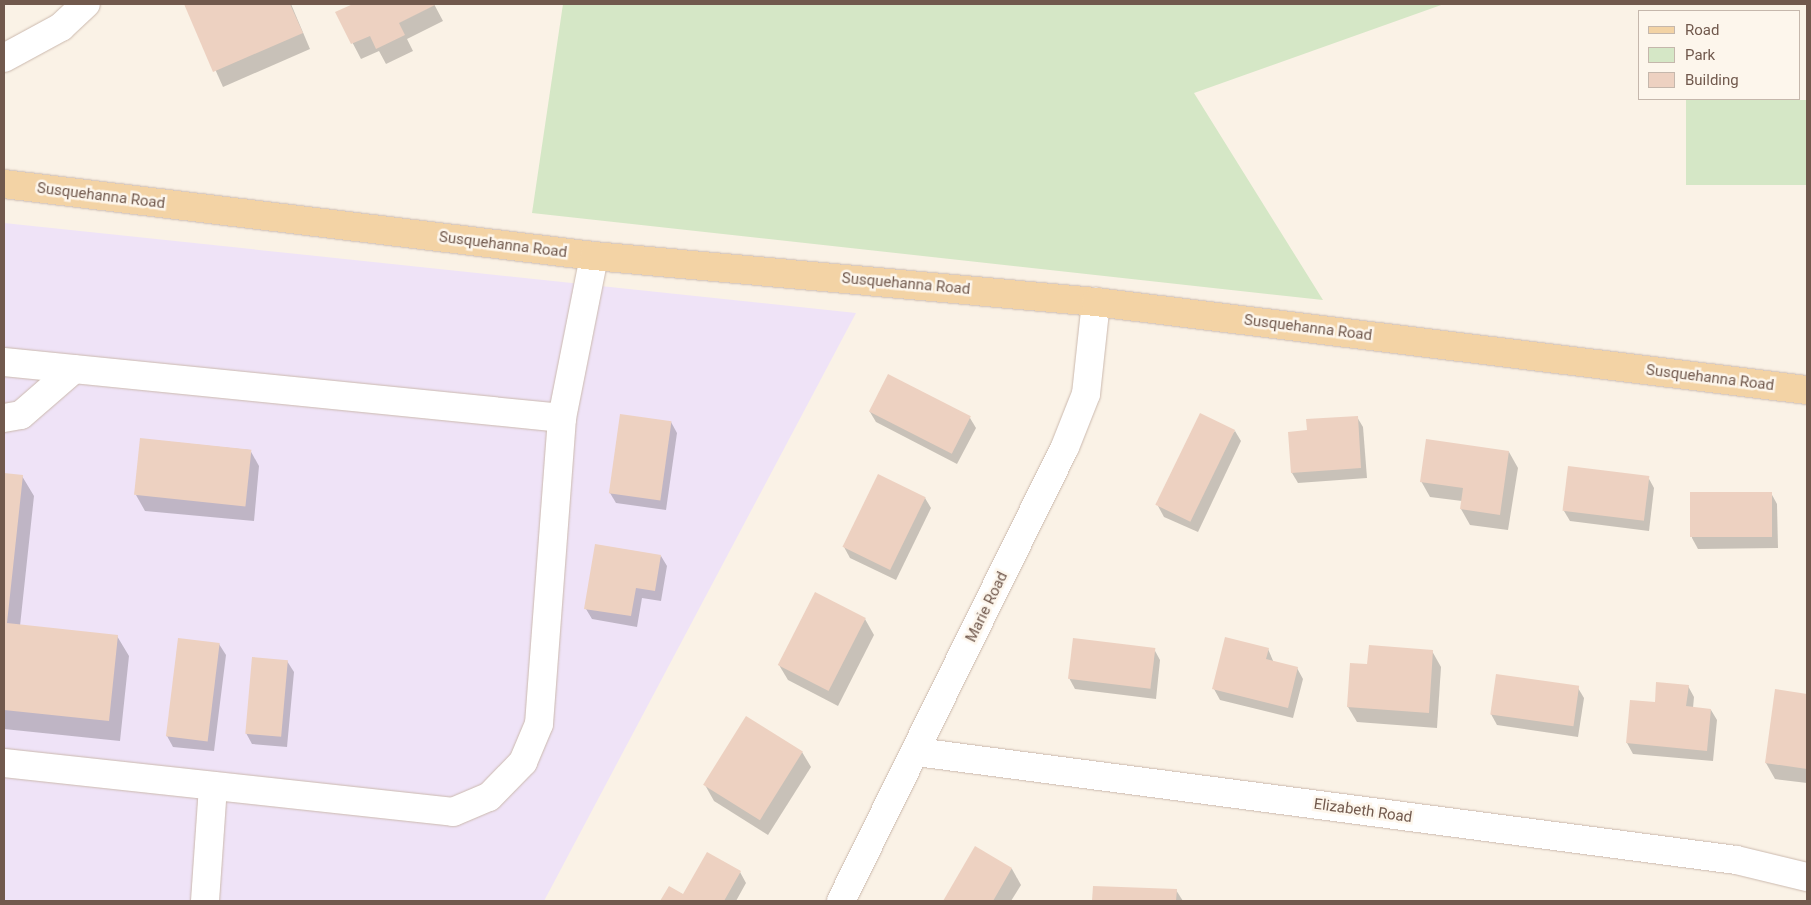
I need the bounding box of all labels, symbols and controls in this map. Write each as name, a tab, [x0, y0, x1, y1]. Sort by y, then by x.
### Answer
legend	[1638, 10, 1801, 100]
text: Road	[1685, 21, 1719, 39]
text: Park	[1685, 46, 1715, 64]
text: Building	[1685, 71, 1739, 89]
street label: Susquehanna Road	[36, 179, 166, 213]
street label: Susquehanna Road	[438, 228, 568, 262]
street label: Susquehanna Road	[841, 269, 971, 299]
street label: Susquehanna Road	[1243, 311, 1373, 345]
street label: Susquehanna Road	[1645, 361, 1775, 395]
street label: Marie Road	[962, 569, 1012, 645]
street label: Elizabeth Road	[1313, 795, 1413, 827]

